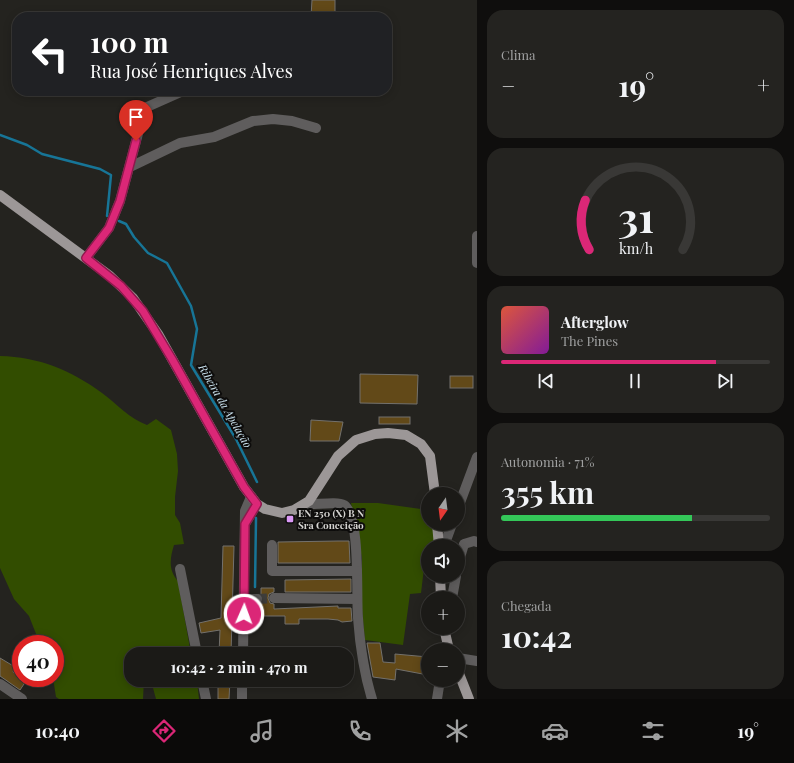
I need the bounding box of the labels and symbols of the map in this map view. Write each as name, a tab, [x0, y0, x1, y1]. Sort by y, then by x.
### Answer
pin	[119, 100, 153, 141]
water label: Ribeira da Apelação	[195, 360, 255, 450]
north arrow	[421, 487, 465, 531]
place label: EN 250 (X) B N Sra Conceição	[298, 506, 364, 532]
marker: EN 250 (X) B N Sra Conceição	[285, 514, 295, 524]
position arrow	[223, 593, 265, 635]
speed limit sign: 40	[12, 635, 64, 687]

